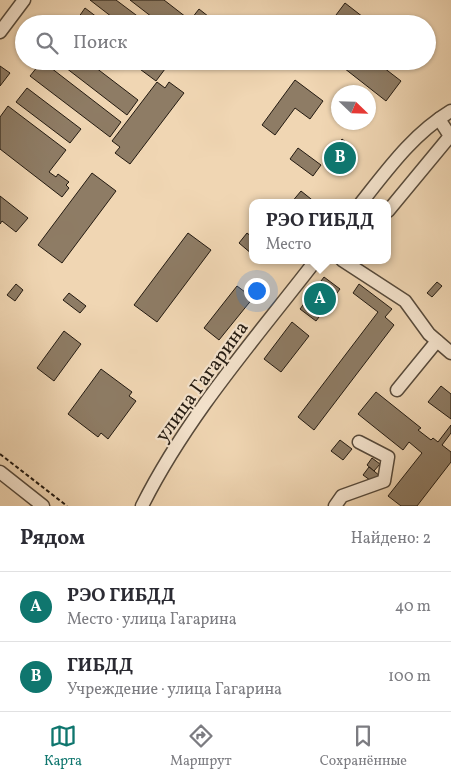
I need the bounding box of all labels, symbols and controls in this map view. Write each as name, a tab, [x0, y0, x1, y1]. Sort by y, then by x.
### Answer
search box	[15, 15, 436, 70]
icon: search	[33, 29, 61, 57]
text: Поиск	[73, 30, 127, 56]
north arrow	[331, 85, 376, 130]
pin: B	[324, 139, 356, 177]
popup	[249, 199, 391, 264]
text: РЭО ГИБДД	[266, 208, 374, 234]
text: Место	[266, 234, 312, 256]
your location	[244, 278, 270, 304]
pin: A	[304, 280, 336, 318]
street label: улица Гагарина	[149, 316, 256, 448]
text: Рядом	[20, 524, 85, 553]
text: Найдено: 2	[351, 528, 431, 550]
text: РЭО ГИБДД	[67, 583, 176, 609]
text: A	[30, 596, 42, 618]
text: 40 m	[395, 596, 431, 618]
text: Место · улица Гагарина	[67, 609, 237, 631]
text: ГИБДД	[67, 653, 133, 679]
text: B	[31, 666, 41, 688]
text: 100 m	[388, 666, 431, 688]
text: Учреждение · улица Гагарина	[67, 679, 282, 701]
tab: Карта	[44, 722, 82, 771]
tab: Маршрут	[170, 722, 232, 771]
tab: Сохранённые	[320, 722, 407, 771]

